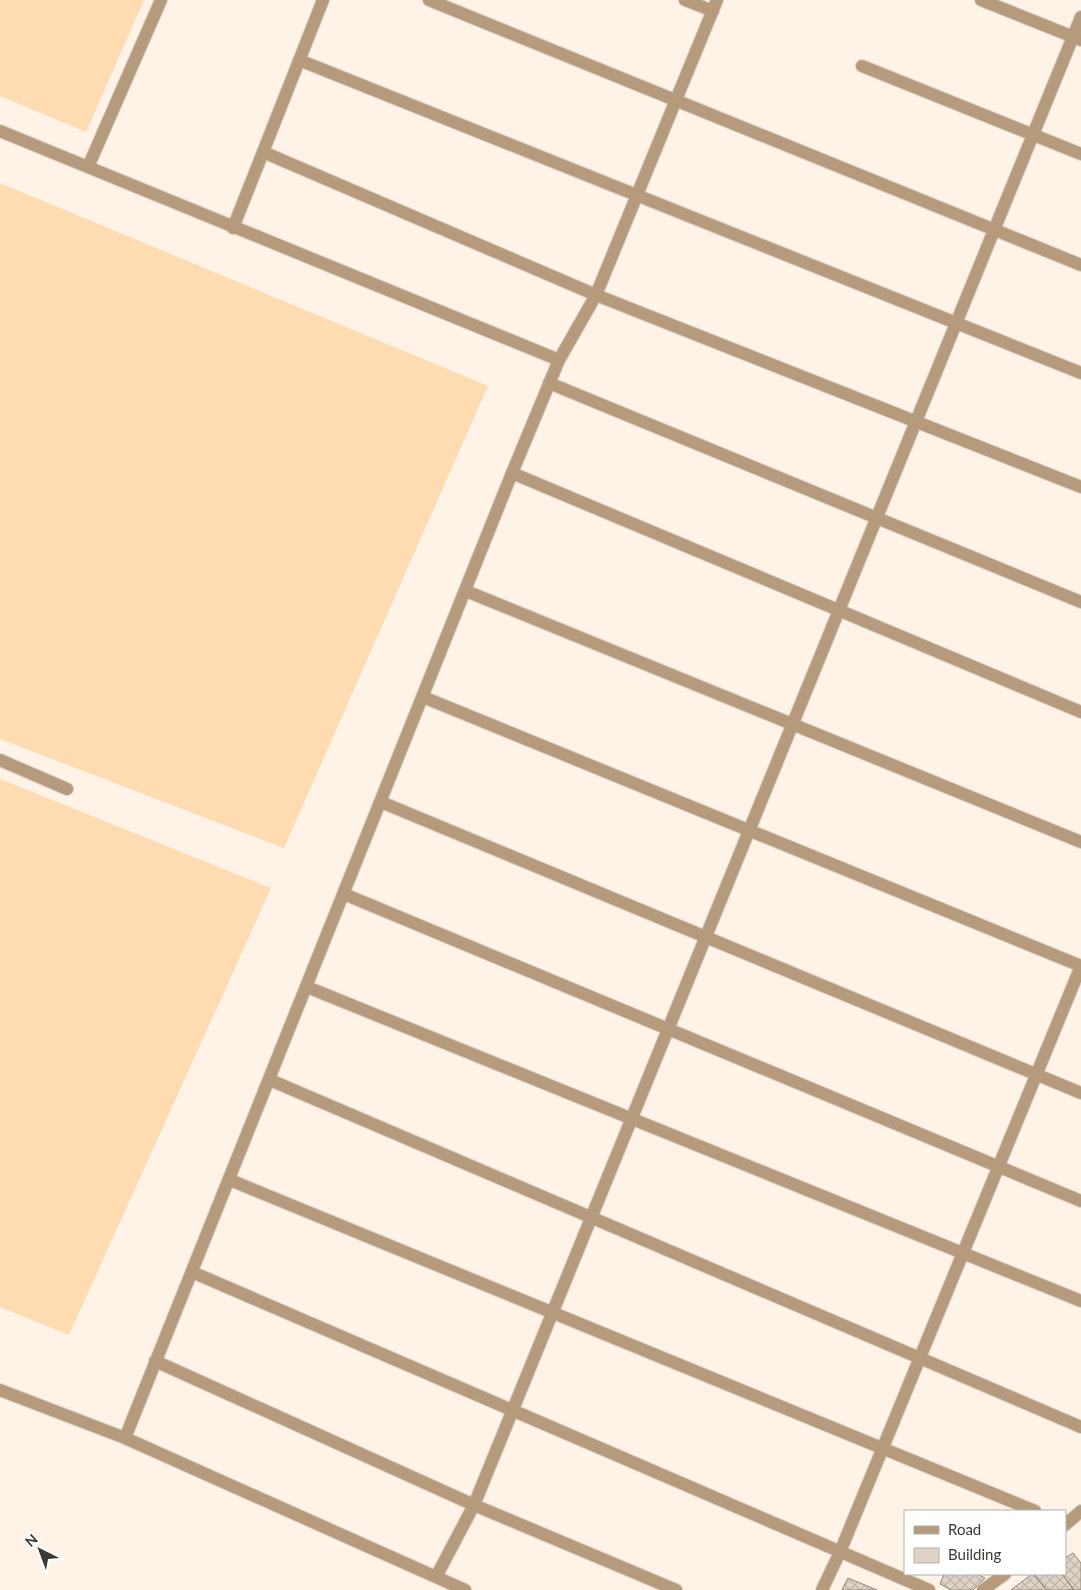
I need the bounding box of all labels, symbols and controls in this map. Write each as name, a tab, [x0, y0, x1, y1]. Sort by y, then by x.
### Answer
legend	[904, 1510, 1066, 1575]
text: Road	[948, 1520, 981, 1538]
north arrow	[15, 1525, 65, 1575]
text: N	[21, 1530, 41, 1550]
text: Building	[948, 1545, 1001, 1563]

